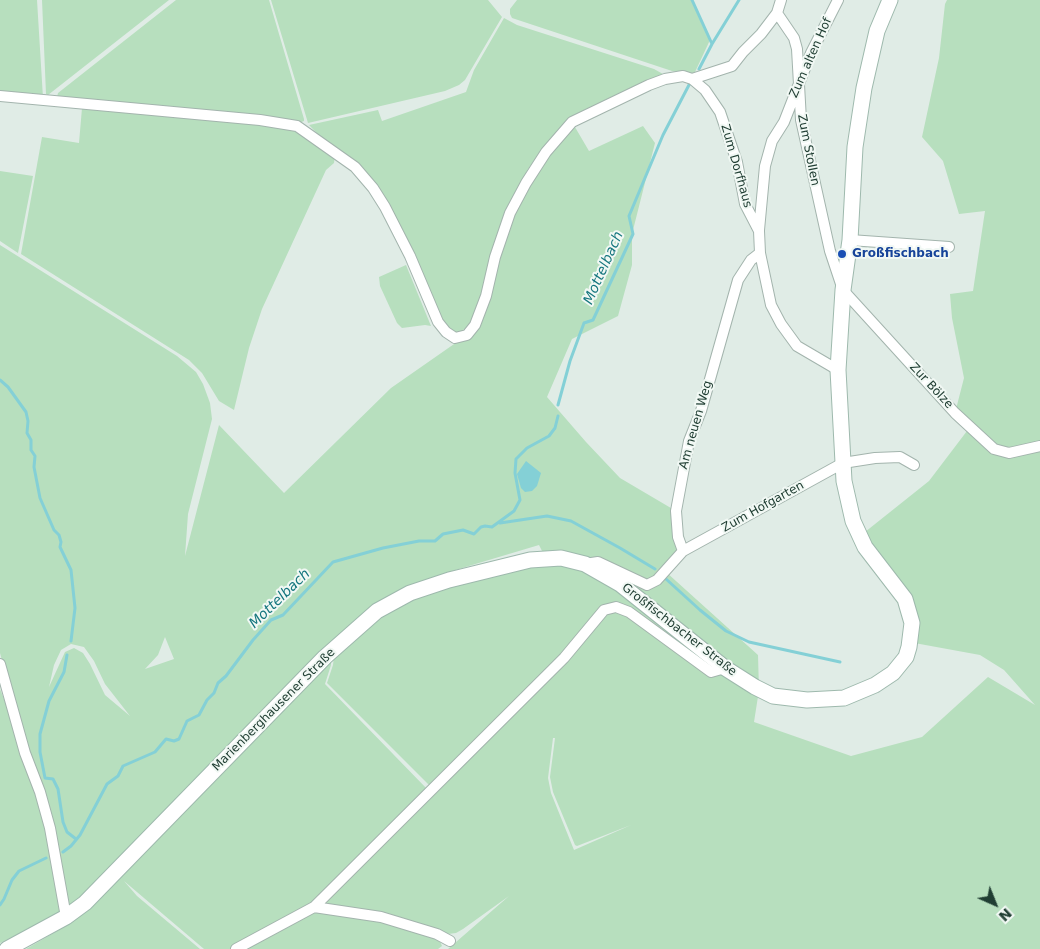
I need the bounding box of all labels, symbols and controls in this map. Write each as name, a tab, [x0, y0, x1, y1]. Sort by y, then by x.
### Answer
street label: Zum alten Hof	[787, 16, 835, 100]
street label: Zum Stollen	[794, 113, 822, 187]
street label: Zum Dorfhaus	[717, 123, 755, 209]
water label: Mottelbach	[580, 229, 628, 307]
place label: Großfischbach	[852, 247, 949, 261]
marker: Großfischbach	[836, 248, 848, 260]
street label: Zur Bölze	[906, 360, 956, 412]
street label: Am neuen Weg	[677, 379, 715, 471]
street label: Zum Hofgarten	[719, 479, 807, 535]
water label: Mottelbach	[246, 566, 314, 632]
street label: Großfischbacher Straße	[619, 581, 739, 679]
street label: Marienberghausener Straße	[210, 646, 338, 774]
north arrow	[970, 879, 1020, 929]
text: N	[996, 905, 1015, 925]

